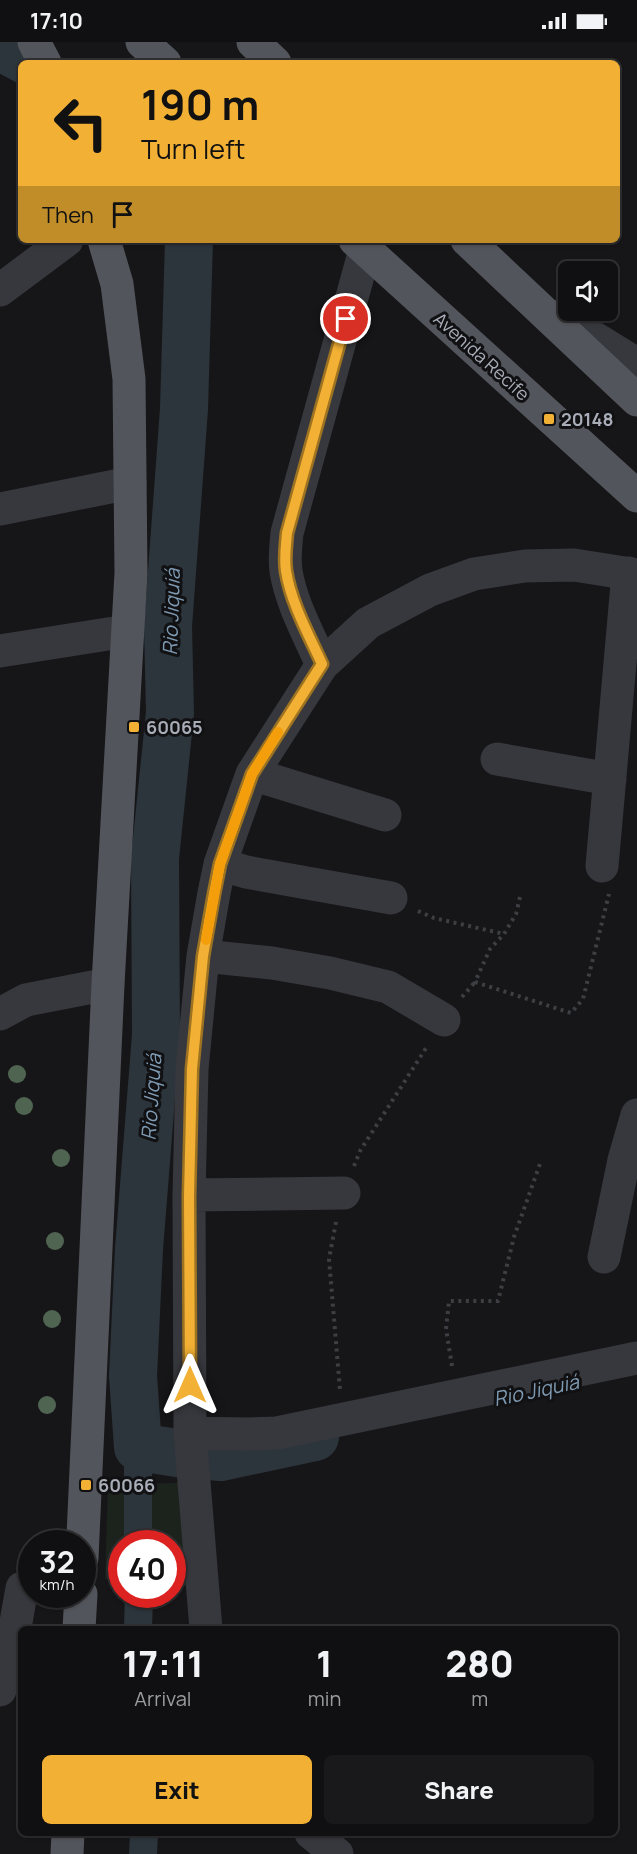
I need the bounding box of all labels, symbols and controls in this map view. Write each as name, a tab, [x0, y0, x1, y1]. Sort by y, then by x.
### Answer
text: 17:10	[30, 6, 83, 36]
text: 190 m	[141, 75, 259, 133]
icon: left	[42, 84, 120, 162]
text: Turn left	[141, 130, 245, 167]
icon: arrive	[106, 198, 139, 231]
text: Then	[42, 200, 94, 230]
map controls	[558, 261, 618, 321]
button: sound	[558, 261, 618, 321]
pin	[320, 293, 371, 344]
icon: arrive	[329, 302, 362, 335]
street label: Avenida Recife	[429, 307, 535, 405]
place label: 20148	[561, 407, 613, 431]
marker: 20148	[542, 412, 556, 426]
water label: Rio Jiquiá	[156, 567, 186, 656]
place label: 60065	[146, 715, 203, 739]
marker: 60065	[127, 720, 141, 734]
water label: Rio Jiquiá	[135, 1052, 168, 1141]
position arrow	[158, 1353, 222, 1417]
water label: Rio Jiquiá	[491, 1368, 582, 1412]
place label: 60066	[98, 1473, 155, 1497]
marker: 60066	[79, 1478, 93, 1492]
speed limit sign: 40	[108, 1530, 186, 1608]
text: 32	[39, 1541, 75, 1582]
text: km/h	[40, 1574, 74, 1595]
text: 17:11	[122, 1639, 204, 1688]
text: 1	[316, 1639, 333, 1688]
text: 280	[445, 1639, 514, 1688]
text: Arrival	[134, 1685, 191, 1712]
text: min	[308, 1685, 341, 1712]
text: m	[471, 1685, 488, 1712]
button: Exit	[42, 1755, 312, 1824]
button: Share	[324, 1755, 594, 1824]

